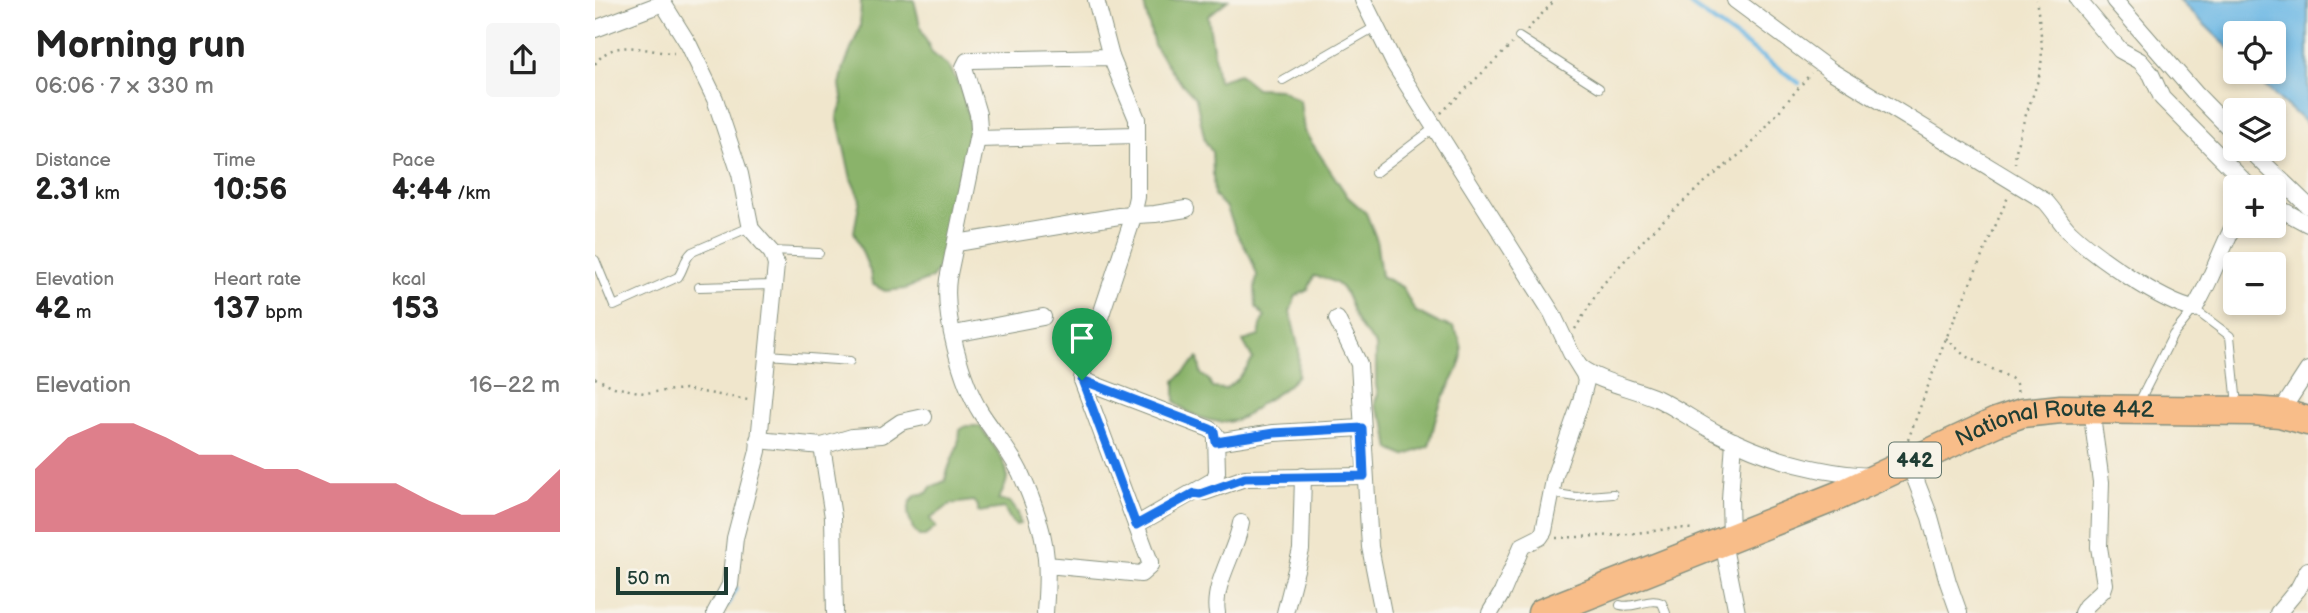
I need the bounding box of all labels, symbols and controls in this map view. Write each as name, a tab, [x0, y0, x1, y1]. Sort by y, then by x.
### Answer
map controls	[2223, 21, 2286, 315]
button: locate	[2223, 21, 2286, 84]
text: Morning run	[35, 23, 246, 68]
button: share	[486, 23, 560, 97]
text: 06:06 · 7 × 330 m	[35, 72, 214, 100]
button: layers	[2223, 98, 2286, 161]
text: Distance	[35, 149, 111, 172]
text: Time	[213, 149, 255, 172]
text: Pace	[392, 149, 435, 172]
text: 2.31	[35, 172, 90, 208]
text: 10:56	[213, 172, 287, 208]
text: 4:44	[392, 172, 452, 208]
button: +	[2223, 175, 2286, 238]
text: km	[90, 182, 120, 205]
text: /km	[452, 182, 491, 205]
button: −	[2223, 252, 2286, 315]
text: Elevation	[35, 268, 114, 291]
text: Heart rate	[213, 268, 301, 291]
text: kcal	[392, 268, 426, 291]
text: 42	[35, 291, 71, 327]
text: 137	[213, 291, 260, 327]
text: 153	[392, 291, 439, 327]
text: m	[71, 301, 91, 324]
text: bpm	[260, 301, 303, 324]
pin	[1052, 308, 1112, 380]
icon: arrive	[1063, 319, 1101, 357]
text: Elevation	[35, 371, 131, 399]
text: 16–22 m	[470, 371, 560, 399]
street label: National Route 442	[1951, 395, 2155, 453]
road number: 442	[1889, 442, 1941, 477]
scale bar	[616, 564, 728, 596]
text: 50 m	[627, 567, 670, 590]

